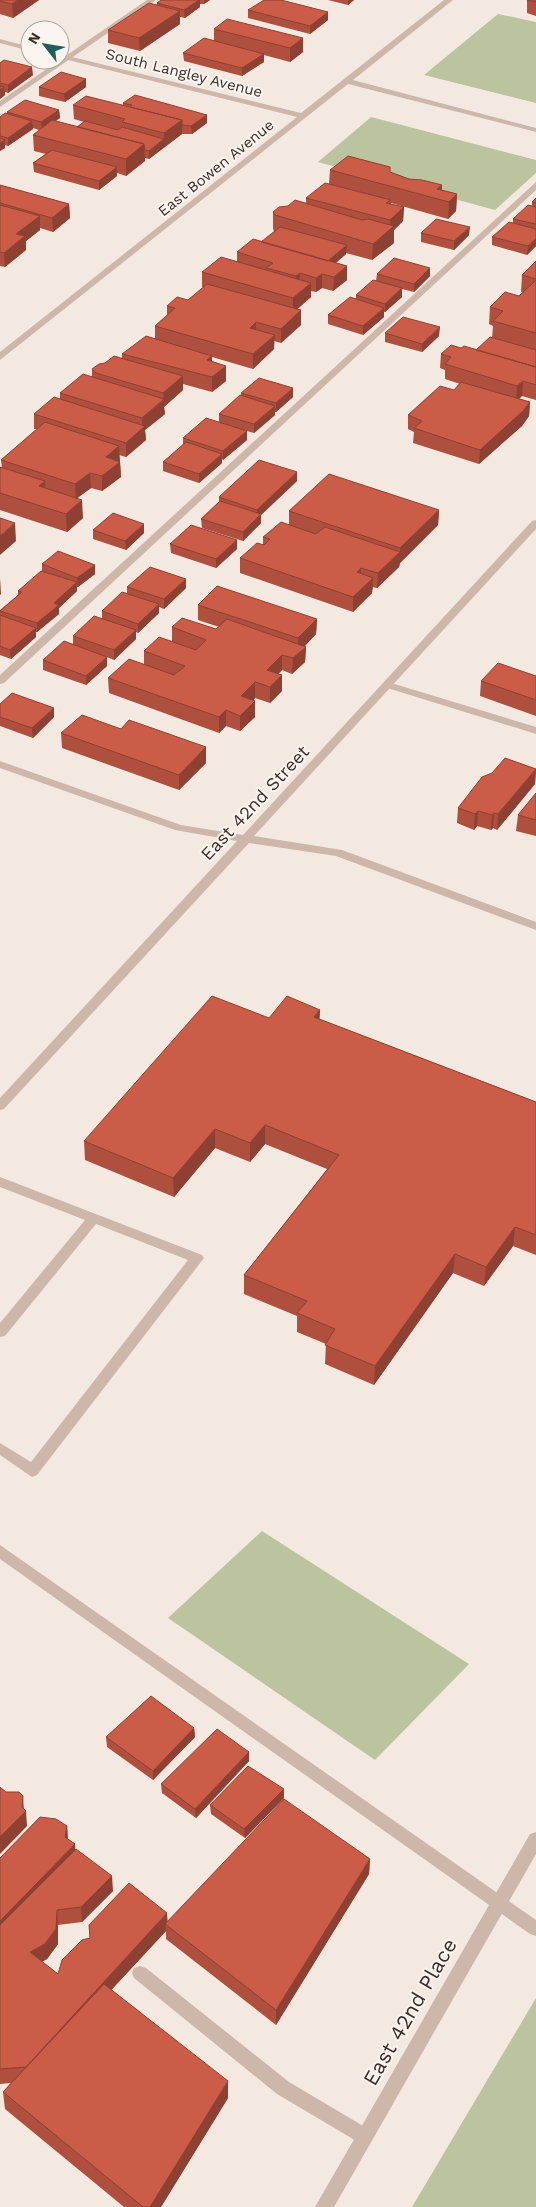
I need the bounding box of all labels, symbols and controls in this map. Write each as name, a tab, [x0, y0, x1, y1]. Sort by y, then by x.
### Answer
north arrow	[20, 20, 70, 70]
text: N	[24, 30, 43, 47]
street label: South Langley Avenue	[104, 45, 264, 101]
street label: East Bowen Avenue	[154, 116, 278, 220]
street label: East 42nd Street	[196, 741, 313, 864]
street label: East 42nd Place	[357, 1934, 462, 2090]

